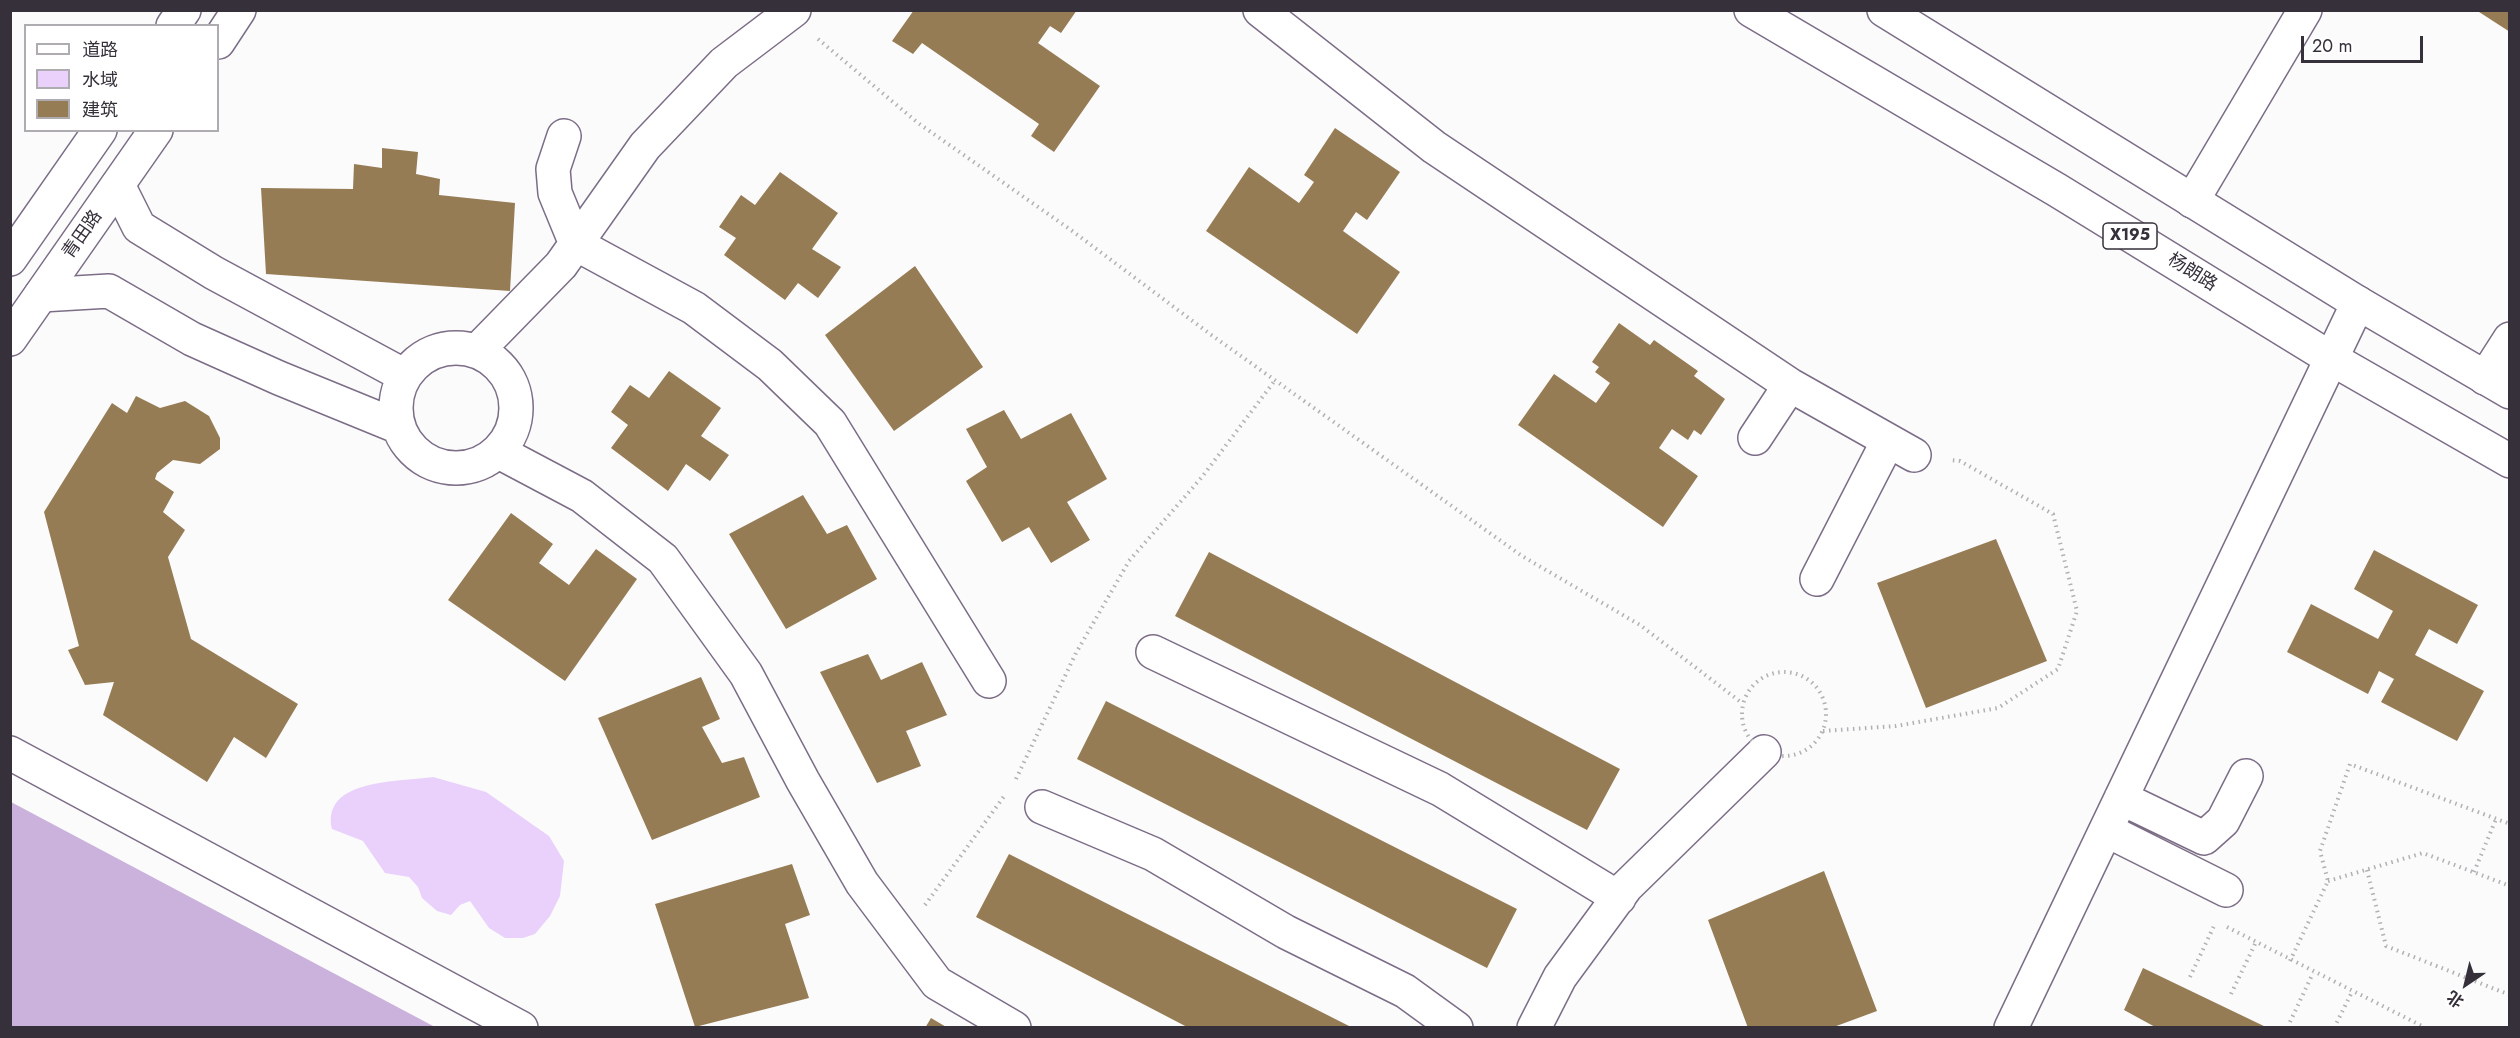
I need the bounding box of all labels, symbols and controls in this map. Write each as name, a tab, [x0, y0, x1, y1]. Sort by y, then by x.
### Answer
legend	[24, 24, 219, 132]
scale bar	[2304, 24, 2426, 62]
text: 20 m	[2312, 33, 2352, 59]
text: 道路	[82, 37, 118, 63]
text: 水域	[82, 67, 118, 93]
text: 建筑	[82, 97, 118, 123]
street label: 青田路	[59, 207, 107, 263]
road number: X195	[2103, 223, 2157, 249]
street label: 杨朗路	[2163, 250, 2221, 296]
north arrow	[2436, 954, 2496, 1014]
text: 北	[2442, 985, 2469, 1013]

